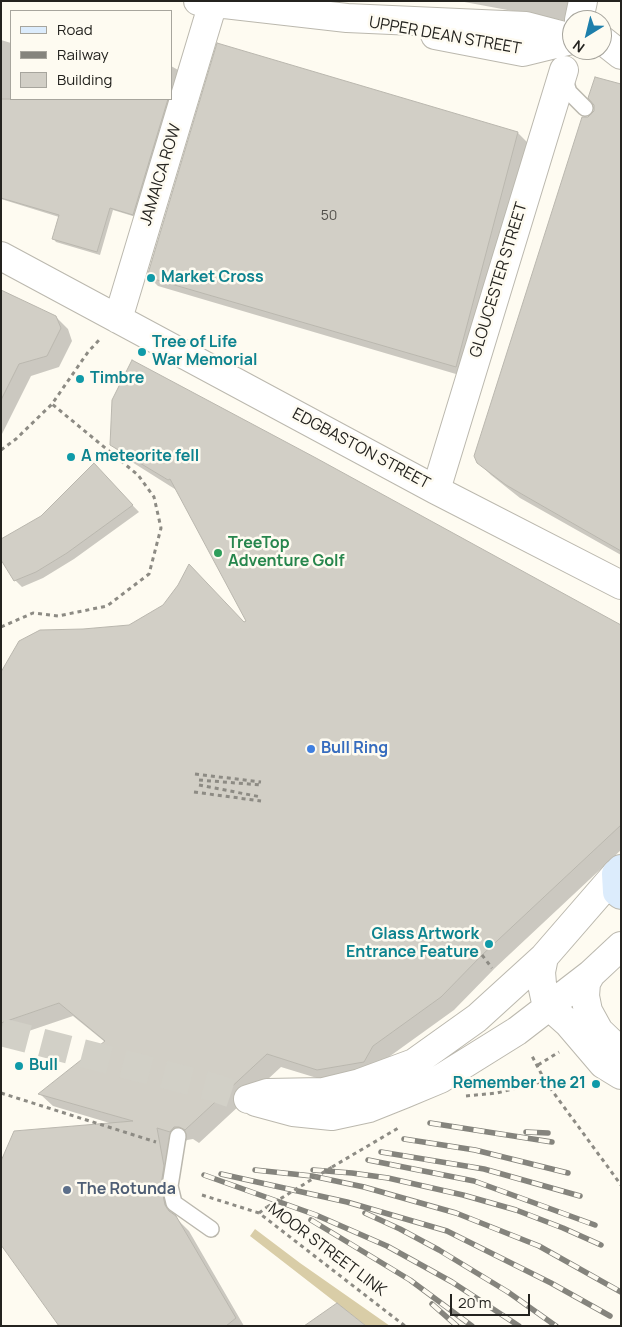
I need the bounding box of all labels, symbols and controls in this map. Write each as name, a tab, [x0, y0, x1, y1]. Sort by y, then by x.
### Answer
legend	[10, 10, 172, 100]
north arrow	[562, 10, 612, 60]
street label: UPPER DEAN STREET	[367, 13, 523, 59]
text: Road	[57, 19, 93, 40]
text: N	[569, 36, 588, 57]
text: Railway	[57, 44, 109, 65]
text: Building	[57, 69, 112, 90]
street label: JAMAICA ROW	[136, 122, 186, 228]
street label: GLOUCESTER STREET	[466, 200, 532, 360]
house number: 50	[321, 208, 337, 224]
place label: Market Cross	[161, 268, 264, 288]
marker: Market Cross	[145, 272, 157, 284]
place label: Tree of Life War Memorial	[152, 333, 257, 371]
marker: Tree of Life War Memorial	[136, 346, 148, 358]
place label: Timbre	[90, 369, 144, 389]
marker: Timbre	[74, 373, 86, 385]
street label: EDGBASTON STREET	[289, 405, 433, 493]
place label: A meteorite fell	[81, 447, 199, 467]
marker: A meteorite fell	[65, 451, 77, 463]
place label: TreeTop Adventure Golf	[228, 534, 345, 572]
marker: TreeTop Adventure Golf	[212, 547, 224, 559]
place label: Bull Ring	[321, 739, 388, 759]
marker: Bull Ring	[305, 743, 317, 755]
place label: Glass Artwork Entrance Feature	[346, 925, 479, 963]
marker: Glass Artwork Entrance Feature	[483, 938, 495, 950]
place label: Bull	[29, 1056, 58, 1076]
marker: Bull	[13, 1060, 25, 1072]
place label: Remember the 21	[453, 1074, 586, 1094]
marker: Remember the 21	[590, 1078, 602, 1090]
place label: The Rotunda	[77, 1180, 176, 1200]
marker: The Rotunda	[61, 1184, 73, 1196]
street label: MOOR STREET LINK	[264, 1199, 390, 1301]
scale bar	[452, 1284, 532, 1316]
text: 20 m	[458, 1292, 491, 1313]

